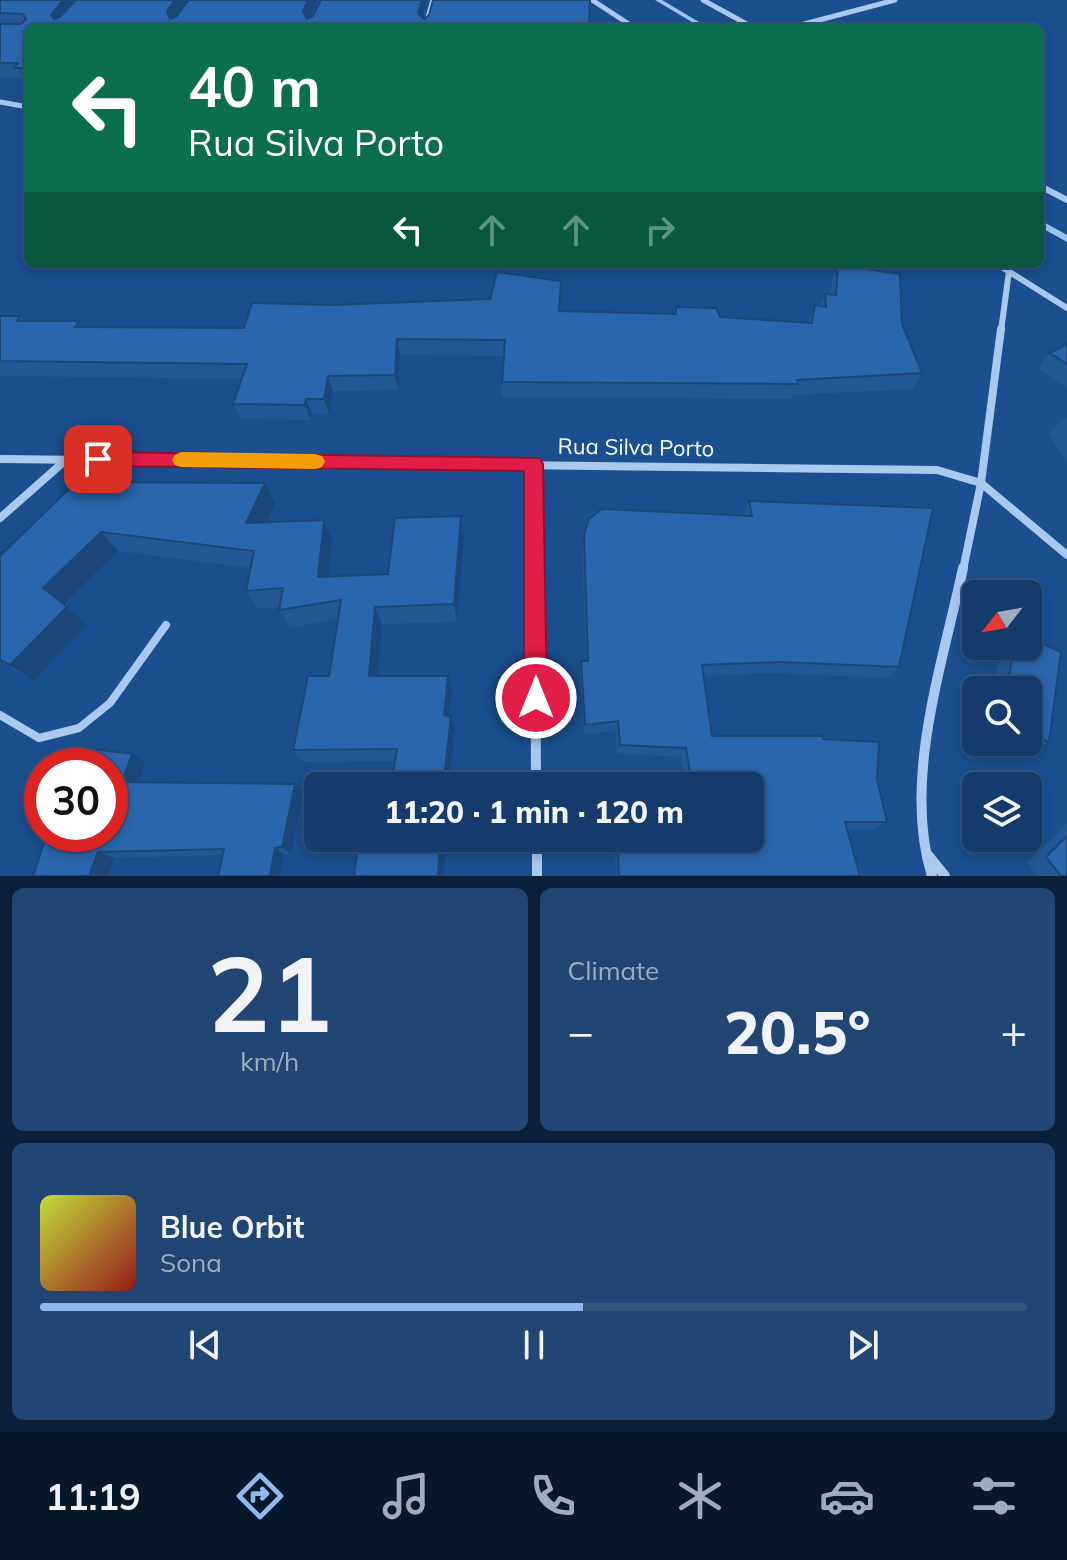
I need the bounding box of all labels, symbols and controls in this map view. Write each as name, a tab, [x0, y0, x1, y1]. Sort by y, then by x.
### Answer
text: 40 m	[188, 51, 321, 121]
icon: left	[56, 56, 160, 160]
text: Rua Silva Porto	[188, 120, 444, 165]
icon: left	[386, 208, 430, 252]
icon: ahead	[470, 208, 514, 252]
icon: ahead	[554, 208, 598, 252]
icon: right	[638, 208, 682, 252]
pin	[64, 425, 132, 493]
street label: Rua Silva Porto	[557, 432, 715, 462]
icon: arrive	[76, 437, 120, 481]
north arrow	[962, 580, 1042, 660]
map controls	[962, 580, 1042, 852]
position arrow	[494, 656, 578, 740]
button: search	[962, 676, 1042, 756]
speed limit sign: 30	[24, 748, 128, 852]
button: layers	[962, 772, 1042, 852]
text: 11:20 · 1 min · 120 m	[384, 793, 684, 831]
text: 21	[207, 927, 332, 1058]
text: Climate	[568, 954, 659, 987]
text: 20.5°	[724, 994, 871, 1069]
text: −	[568, 1004, 594, 1059]
text: +	[1001, 1004, 1027, 1059]
text: km/h	[240, 1045, 299, 1078]
text: Blue Orbit	[160, 1208, 304, 1246]
text: Sona	[160, 1246, 222, 1279]
icon: previous	[183, 1323, 227, 1367]
icon: pause	[512, 1323, 556, 1367]
icon: next	[841, 1323, 885, 1367]
icon: directions	[232, 1468, 288, 1524]
icon: music	[378, 1468, 434, 1524]
icon: phone	[525, 1468, 581, 1524]
icon: climate	[672, 1468, 728, 1524]
icon: car	[819, 1468, 875, 1524]
icon: filters	[966, 1468, 1022, 1524]
text: 11:19	[45, 1474, 141, 1519]

